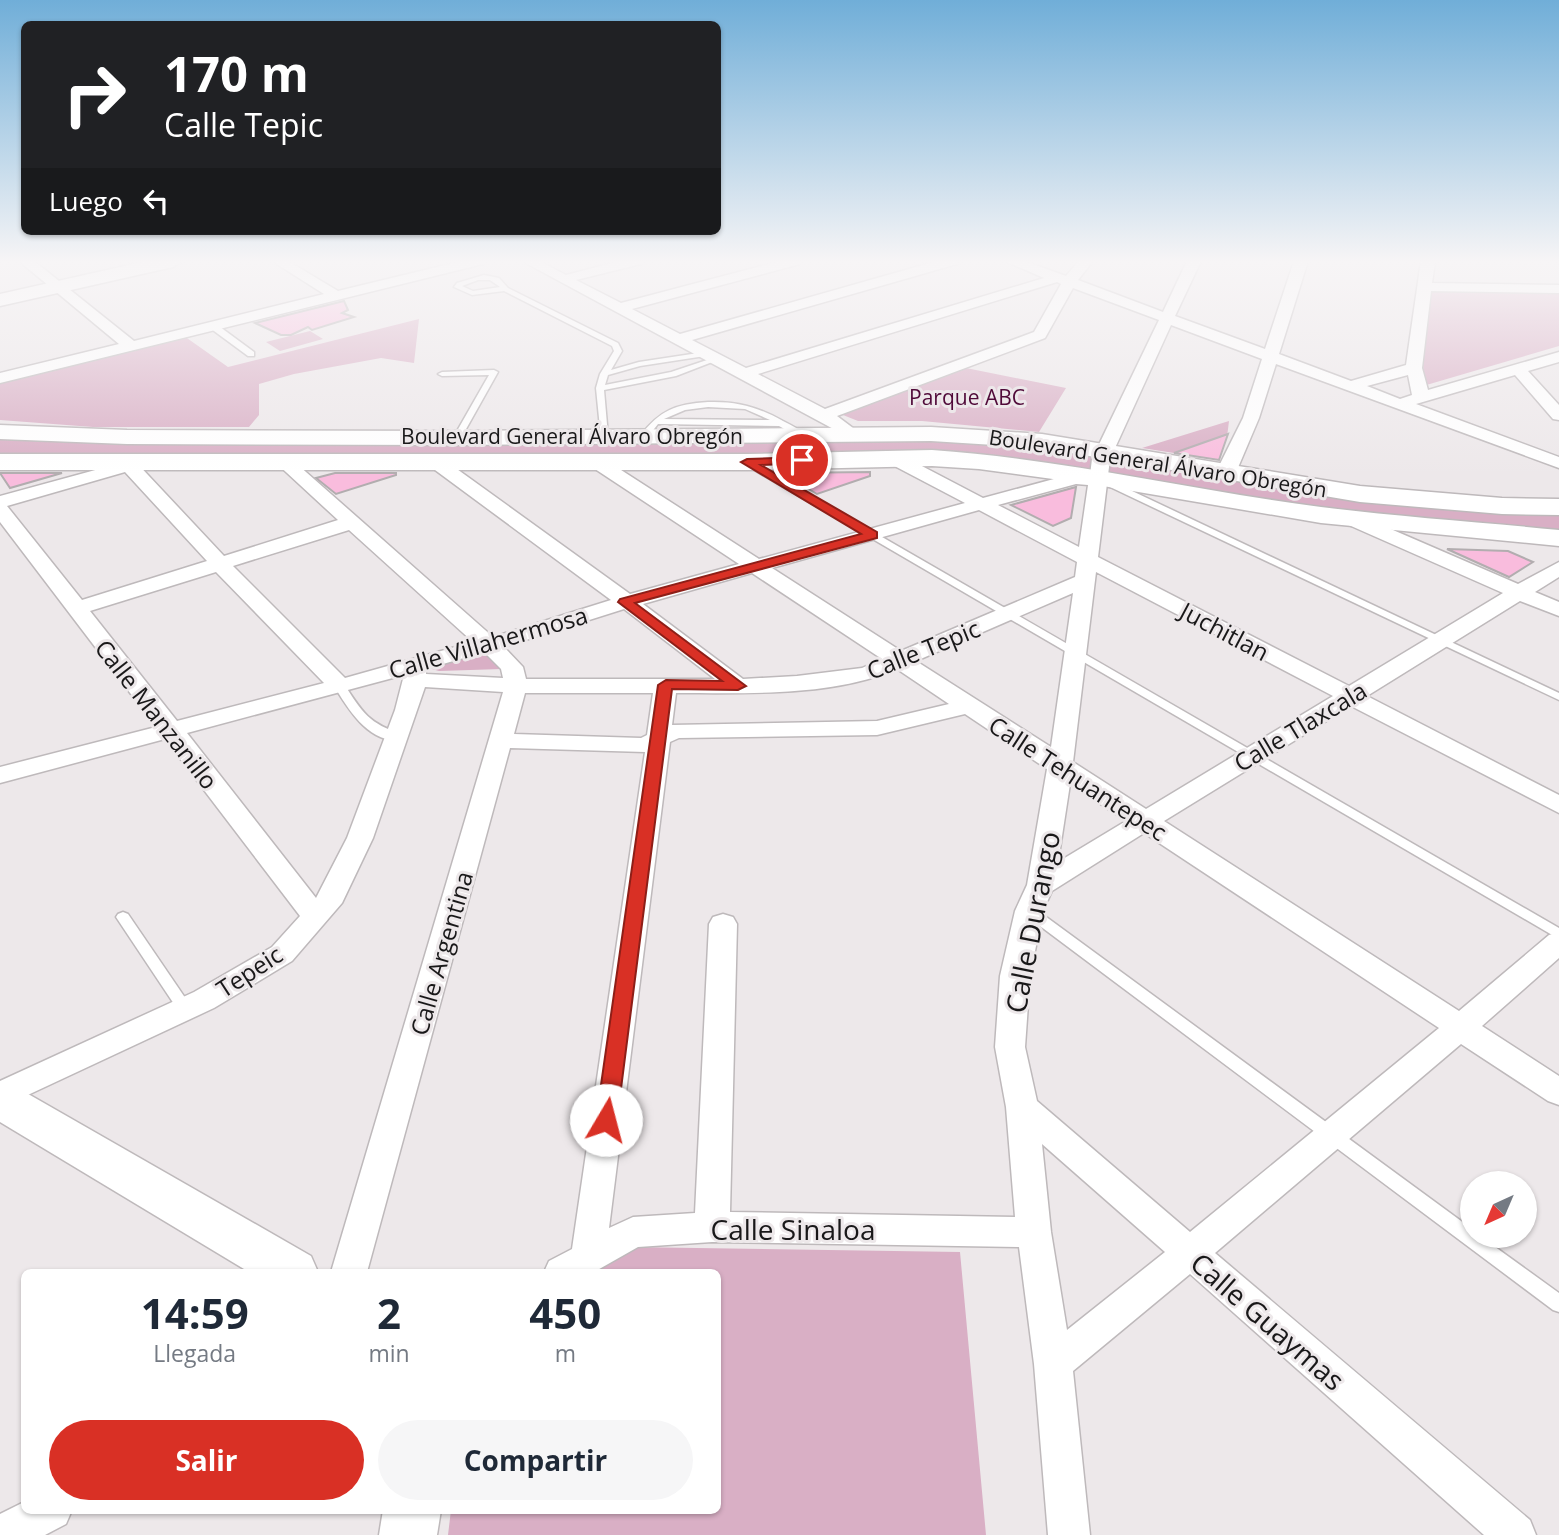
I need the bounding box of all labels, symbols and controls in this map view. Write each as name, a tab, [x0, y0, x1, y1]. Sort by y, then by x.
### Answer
text: 170 m	[164, 40, 309, 106]
icon: right	[49, 49, 140, 140]
text: Calle Tepic	[164, 103, 323, 146]
icon: left	[137, 182, 175, 220]
text: Luego	[49, 183, 123, 219]
park label: Parque ABC	[909, 383, 1025, 411]
street label: Boulevard General Álvaro Obregón	[401, 422, 743, 450]
street label: Boulevard General Álvaro Obregón	[987, 422, 1329, 504]
pin	[772, 430, 832, 490]
icon: arrive	[783, 441, 821, 479]
street label: Juchitlan	[1173, 593, 1275, 668]
street label: Calle Villahermosa	[385, 598, 591, 686]
street label: Calle Tepic	[862, 611, 984, 687]
street label: Calle Manzanillo	[88, 632, 226, 796]
street label: Calle Tlaxcala	[1227, 673, 1373, 779]
street label: Calle Tehuantepec	[983, 708, 1173, 848]
street label: Calle Durango	[996, 828, 1068, 1016]
street label: Calle Argentina	[402, 867, 480, 1039]
street label: Tepeic	[210, 937, 288, 1005]
position arrow	[569, 1083, 643, 1157]
north arrow	[1460, 1171, 1536, 1248]
map controls	[1460, 1171, 1537, 1248]
street label: Calle Sinaloa	[711, 1210, 875, 1248]
street label: Calle Guaymas	[1183, 1244, 1353, 1398]
text: 14:59	[141, 1284, 249, 1341]
text: 2	[377, 1284, 401, 1341]
text: 450	[529, 1284, 601, 1341]
text: Llegada	[153, 1337, 236, 1369]
text: min	[368, 1337, 410, 1369]
text: m	[555, 1337, 576, 1369]
button: Salir	[49, 1420, 364, 1500]
button: Compartir	[378, 1420, 693, 1500]

